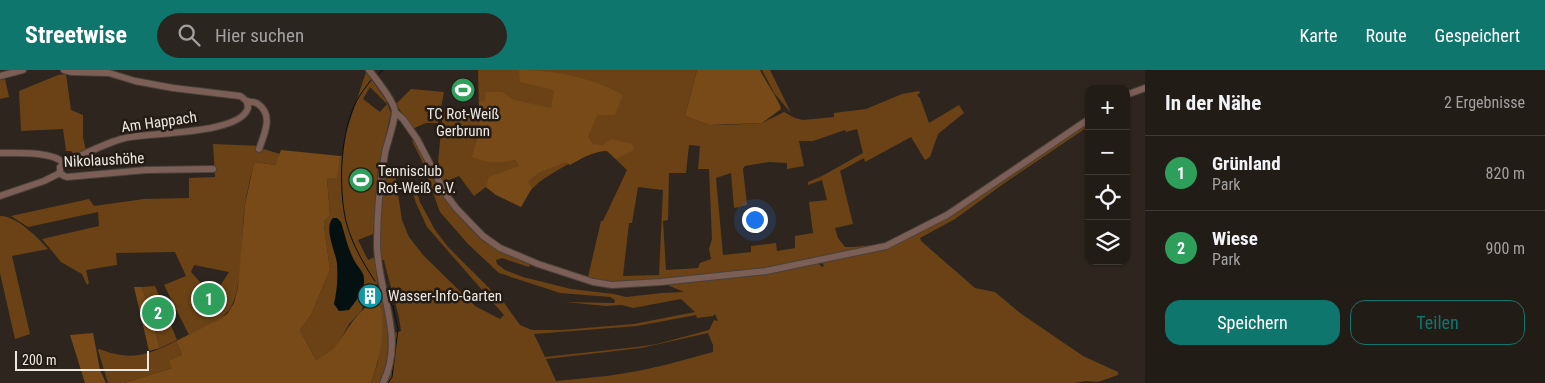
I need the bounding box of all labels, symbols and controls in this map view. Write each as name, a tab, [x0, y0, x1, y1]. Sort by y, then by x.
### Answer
search box	[157, 13, 507, 58]
text: Streetwise	[25, 21, 127, 49]
icon: search	[175, 21, 203, 49]
text: Hier suchen	[215, 24, 304, 47]
text: Karte	[1299, 25, 1338, 46]
text: Route	[1366, 25, 1407, 46]
text: Gespeichert	[1435, 25, 1520, 46]
sports icon: TC Rot-Weiß Gerbrunn	[450, 77, 476, 103]
map controls	[1085, 85, 1130, 265]
button: +	[1085, 85, 1130, 130]
text: In der Nähe	[1165, 91, 1261, 115]
text: 2 Ergebnisse	[1444, 93, 1525, 112]
place label: TC Rot-Weiß Gerbrunn	[427, 105, 500, 140]
street label: Am Happach	[120, 108, 198, 136]
button: −	[1085, 130, 1130, 175]
street label: Nikolaushöhe	[63, 149, 145, 171]
text: Grünland	[1212, 152, 1281, 175]
place label: Tennisclub Rot-Weiß e.V.	[378, 162, 456, 197]
text: 1	[1177, 164, 1185, 183]
text: 820 m	[1486, 164, 1525, 183]
sports icon: Tennisclub Rot-Weiß e.V.	[348, 167, 374, 193]
button: locate	[1085, 175, 1130, 220]
text: Park	[1212, 175, 1241, 194]
your location	[742, 207, 768, 233]
button: layers	[1085, 220, 1130, 265]
text: Wiese	[1212, 227, 1258, 250]
text: 2	[1177, 239, 1185, 258]
text: 900 m	[1486, 239, 1525, 258]
text: Park	[1212, 250, 1241, 269]
pin: 1	[193, 280, 225, 318]
building icon: Wasser-Info-Garten	[357, 283, 383, 309]
place label: Wasser-Info-Garten	[388, 287, 502, 305]
pin: 2	[142, 294, 174, 332]
button: Speichern	[1165, 300, 1340, 345]
button: Teilen	[1350, 300, 1525, 345]
scale bar	[15, 348, 149, 371]
text: 200 m	[22, 352, 57, 368]

